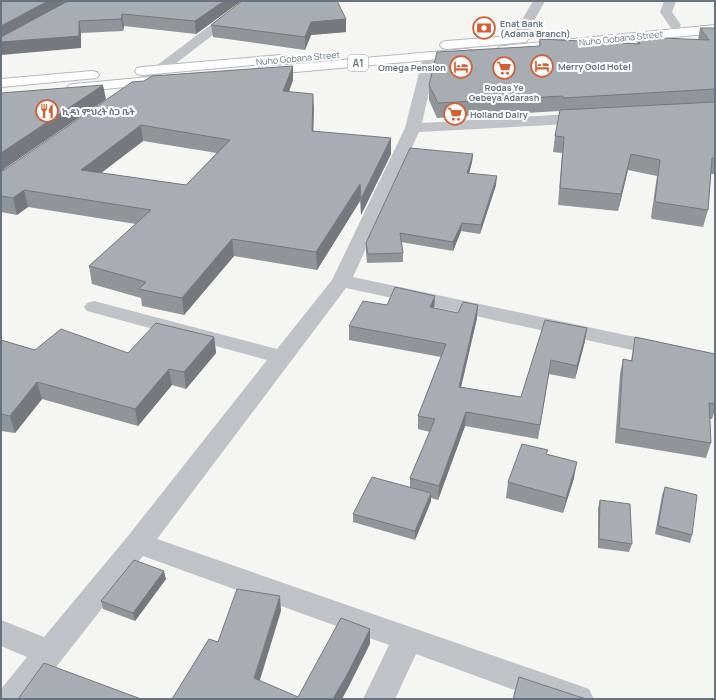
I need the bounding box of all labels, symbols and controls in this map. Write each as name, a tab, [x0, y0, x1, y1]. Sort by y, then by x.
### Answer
bank icon: Enat Bank (Adama Branch)	[471, 15, 497, 41]
place label: Enat Bank (Adama Branch)	[500, 17, 571, 40]
street label: Nuho Gobana Street	[578, 27, 664, 49]
street label: Nuho Gobana Street	[255, 48, 341, 68]
hotel icon: Merry Gold Hotel	[529, 53, 555, 79]
hotel icon: Omega Pension	[448, 54, 474, 80]
road number: A1	[348, 55, 368, 71]
supermarket icon: Rodas Ye Gebeya Adarash	[491, 55, 517, 81]
place label: Merry Gold Hotel	[558, 60, 631, 73]
place label: Omega Pension	[378, 61, 446, 74]
place label: Rodas Ye Gebeya Adarash	[469, 81, 540, 104]
restaurant icon: ኪዳነ ምህረት ስጋ ቤት	[34, 98, 60, 124]
supermarket icon: Holland Dairy	[442, 101, 468, 127]
place label: ኪዳነ ምህረት ስጋ ቤት	[62, 105, 136, 118]
place label: Holland Dairy	[470, 108, 528, 121]

